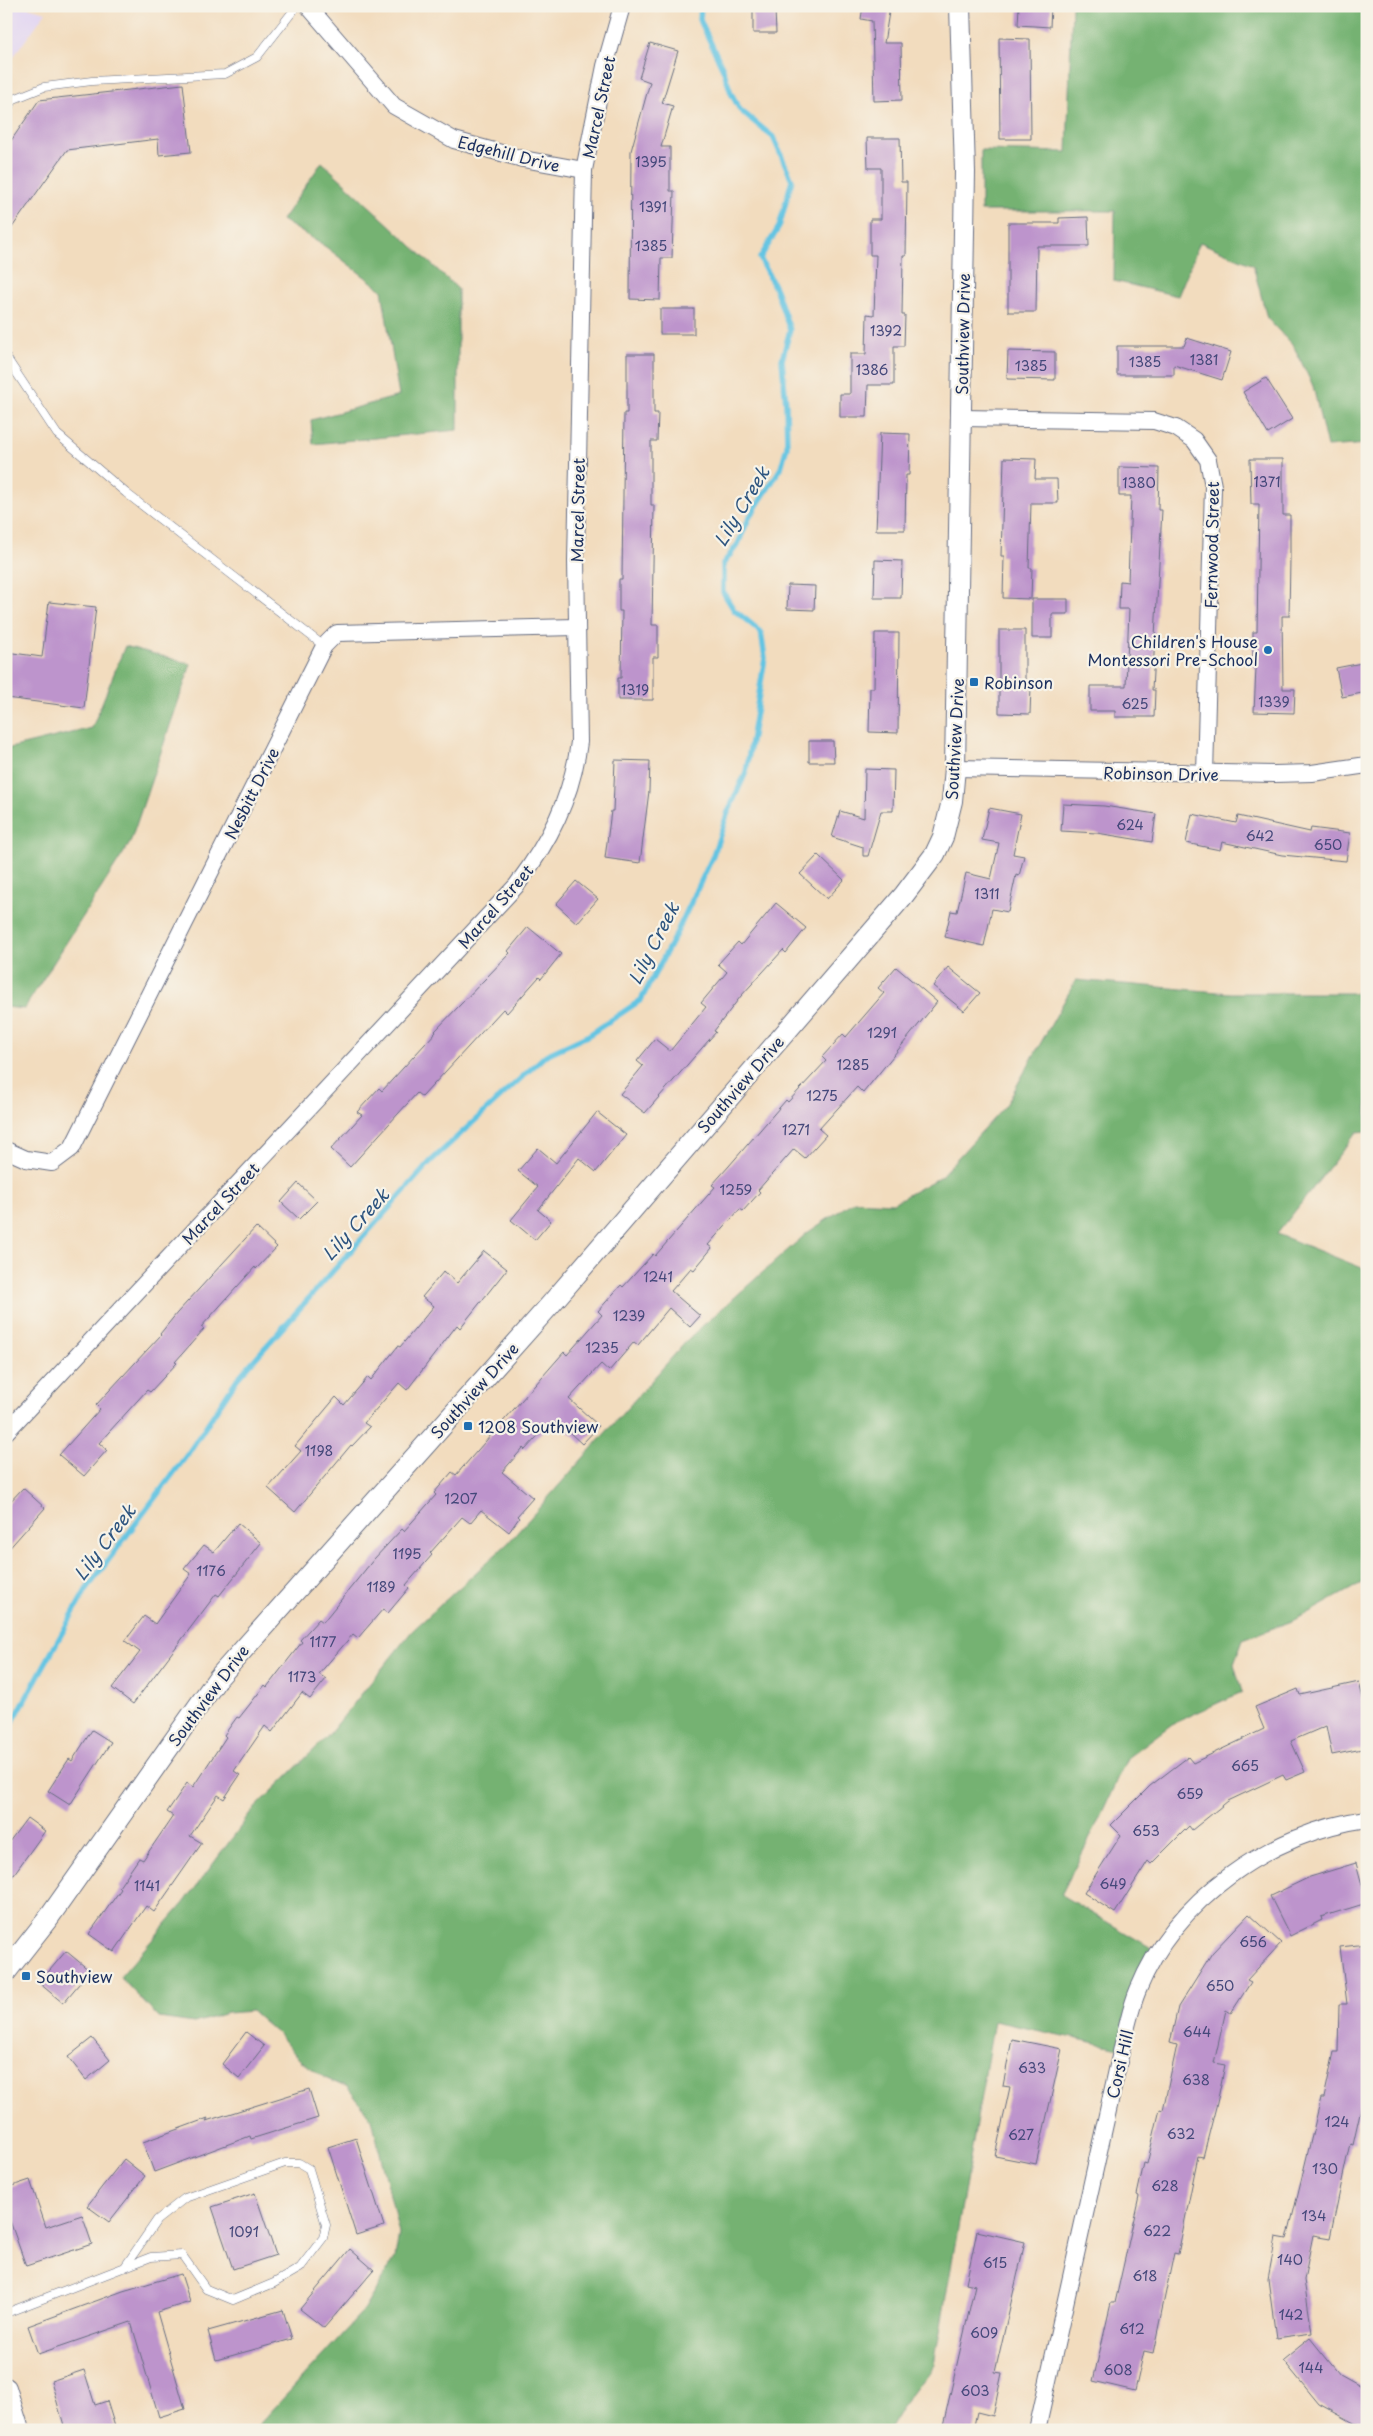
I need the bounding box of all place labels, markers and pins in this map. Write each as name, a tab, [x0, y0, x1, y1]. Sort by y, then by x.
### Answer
place label: Children's House Montessori Pre-School	[1088, 629, 1258, 671]
marker: Children's House Montessori Pre-School	[1262, 644, 1274, 656]
place label: Robinson	[984, 670, 1053, 694]
marker: Robinson	[968, 676, 980, 688]
place label: 1208 Southview	[478, 1414, 599, 1438]
marker: 1208 Southview	[462, 1420, 474, 1432]
place label: Southview	[36, 1964, 113, 1988]
marker: Southview	[20, 1970, 32, 1982]

